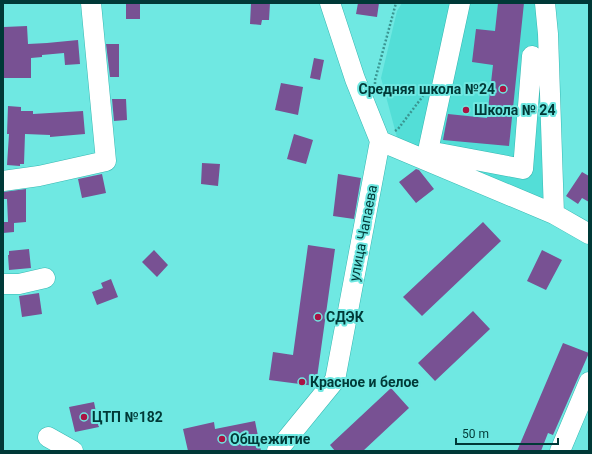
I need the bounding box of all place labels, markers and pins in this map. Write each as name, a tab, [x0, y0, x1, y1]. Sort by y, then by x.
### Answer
place label: Средняя школа №24	[358, 81, 495, 97]
marker: Средняя школа №24	[498, 84, 508, 94]
place label: Школа № 24	[474, 102, 555, 118]
marker: Школа № 24	[461, 105, 471, 115]
place label: СДЭК	[326, 309, 365, 325]
marker: СДЭК	[313, 312, 323, 322]
place label: Красное и белое	[310, 374, 419, 390]
marker: Красное и белое	[297, 377, 307, 387]
place label: ЦТП №182	[92, 409, 163, 425]
marker: ЦТП №182	[79, 412, 89, 422]
place label: Общежитие	[230, 431, 311, 447]
marker: Общежитие	[217, 434, 227, 444]

